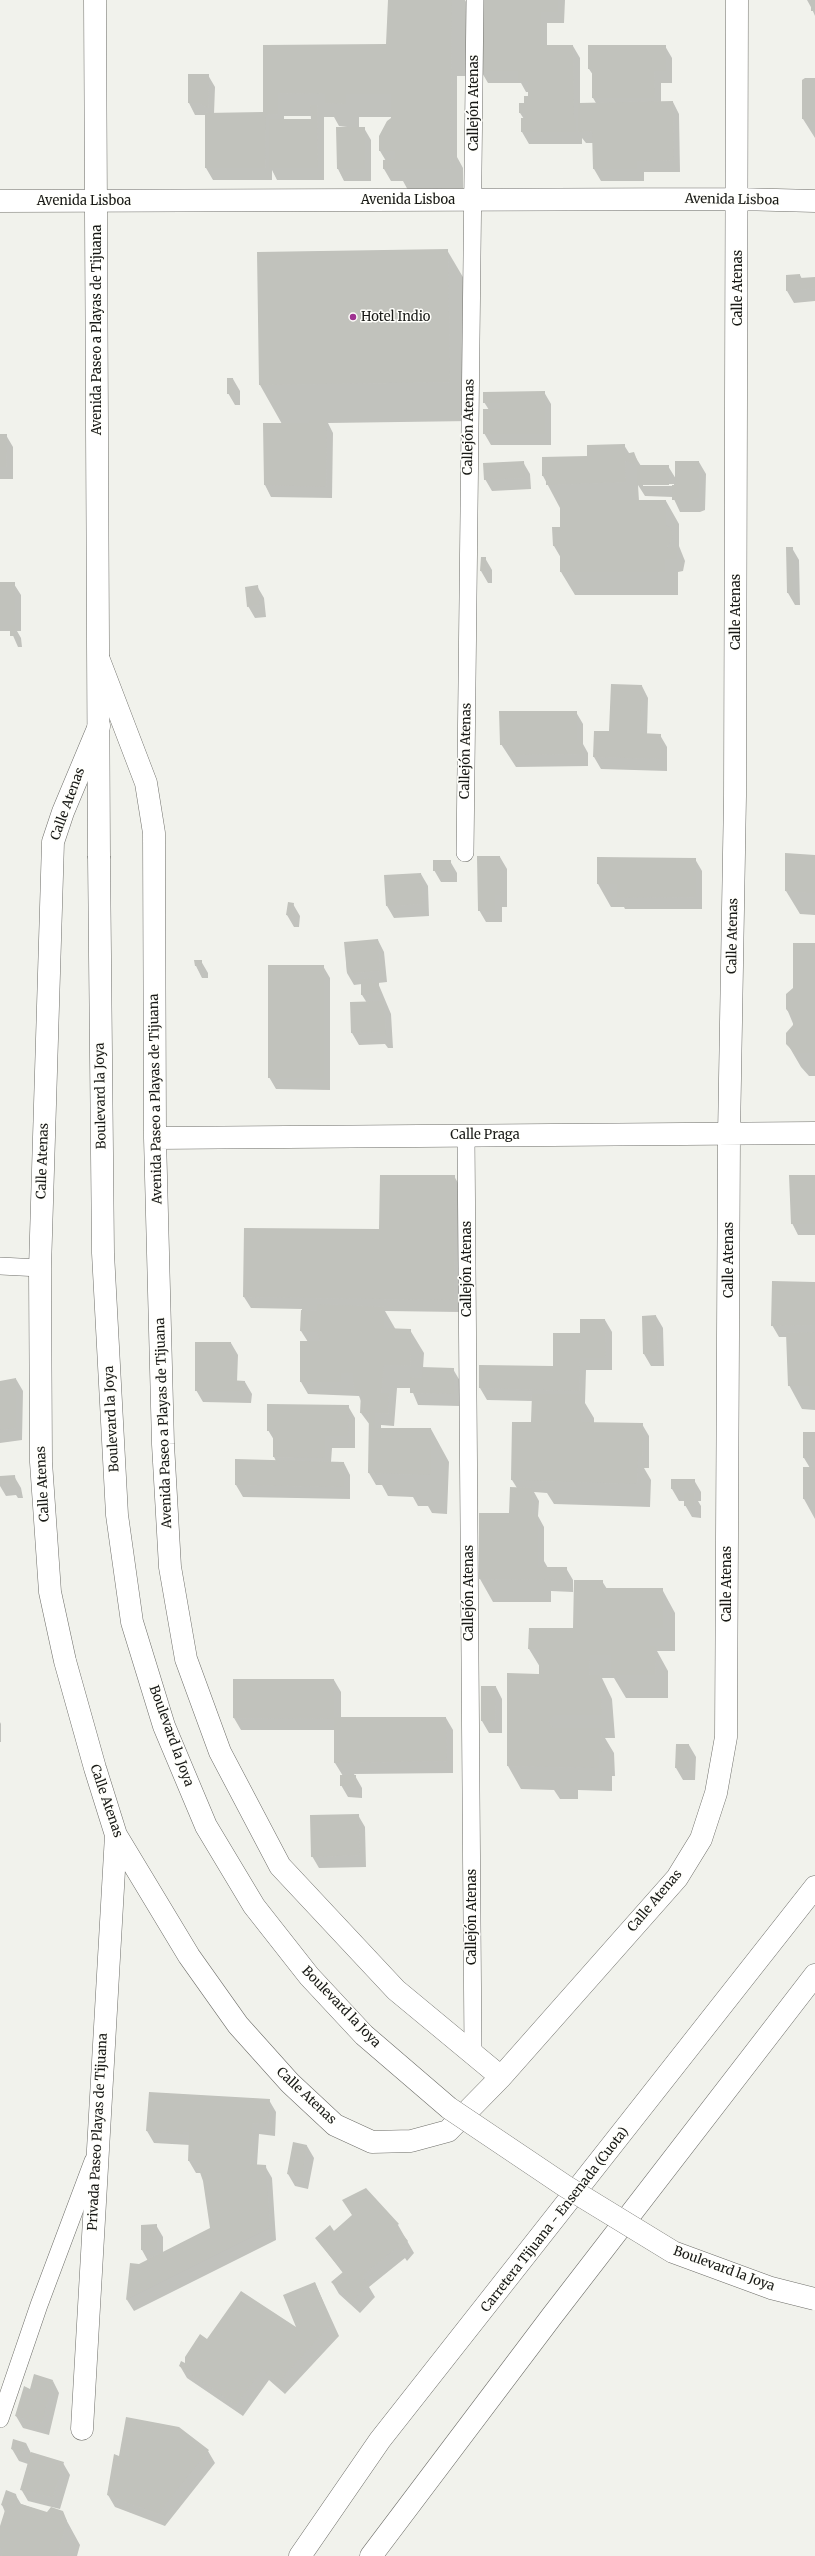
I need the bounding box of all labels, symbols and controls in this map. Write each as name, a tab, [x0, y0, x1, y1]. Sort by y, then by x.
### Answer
street label: Callejón Atenas	[466, 55, 482, 151]
street label: Avenida Lisboa	[685, 191, 779, 209]
street label: Avenida Lisboa	[361, 192, 455, 208]
street label: Avenida Lisboa	[37, 193, 131, 209]
street label: Avenida Paseo a Playas de Tijuana	[89, 225, 105, 435]
street label: Calle Atenas	[730, 250, 746, 326]
place label: Hotel Indio	[361, 309, 430, 325]
marker: Hotel Indio	[348, 312, 358, 322]
street label: Callejón Atenas	[460, 379, 478, 475]
street label: Calle Atenas	[728, 574, 744, 650]
street label: Callejón Atenas	[457, 703, 475, 799]
street label: Calle Atenas	[48, 766, 88, 842]
street label: Calle Atenas	[725, 898, 741, 974]
street label: Avenida Paseo a Playas de Tijuana	[146, 994, 166, 1204]
street label: Boulevard la Joya	[92, 1043, 110, 1149]
street label: Calle Atenas	[34, 1123, 52, 1199]
street label: Calle Praga	[450, 1127, 520, 1143]
street label: Callejón Atenas	[459, 1221, 475, 1317]
street label: Calle Atenas	[721, 1222, 737, 1298]
street label: Avenida Paseo a Playas de Tijuana	[153, 1317, 175, 1529]
street label: Boulevard la Joya	[101, 1365, 123, 1473]
street label: Calle Atenas	[33, 1446, 53, 1522]
street label: Callejón Atenas	[461, 1545, 477, 1641]
street label: Calle Atenas	[719, 1546, 735, 1622]
street label: Boulevard la Joya	[145, 1683, 197, 1789]
street label: Calle Atenas	[86, 1762, 126, 1840]
street label: Calle Atenas	[625, 1867, 685, 1935]
street label: Callejón Atenas	[464, 1869, 480, 1965]
street label: Boulevard la Joya	[298, 1963, 384, 2051]
street label: Privada Paseo Playas de Tijuana	[85, 2033, 111, 2231]
street label: Calle Atenas	[273, 2064, 339, 2128]
street label: Carretera Tijuana - Ensenada (Cuota)	[478, 2124, 632, 2316]
street label: Boulevard la Joya	[671, 2243, 777, 2295]

